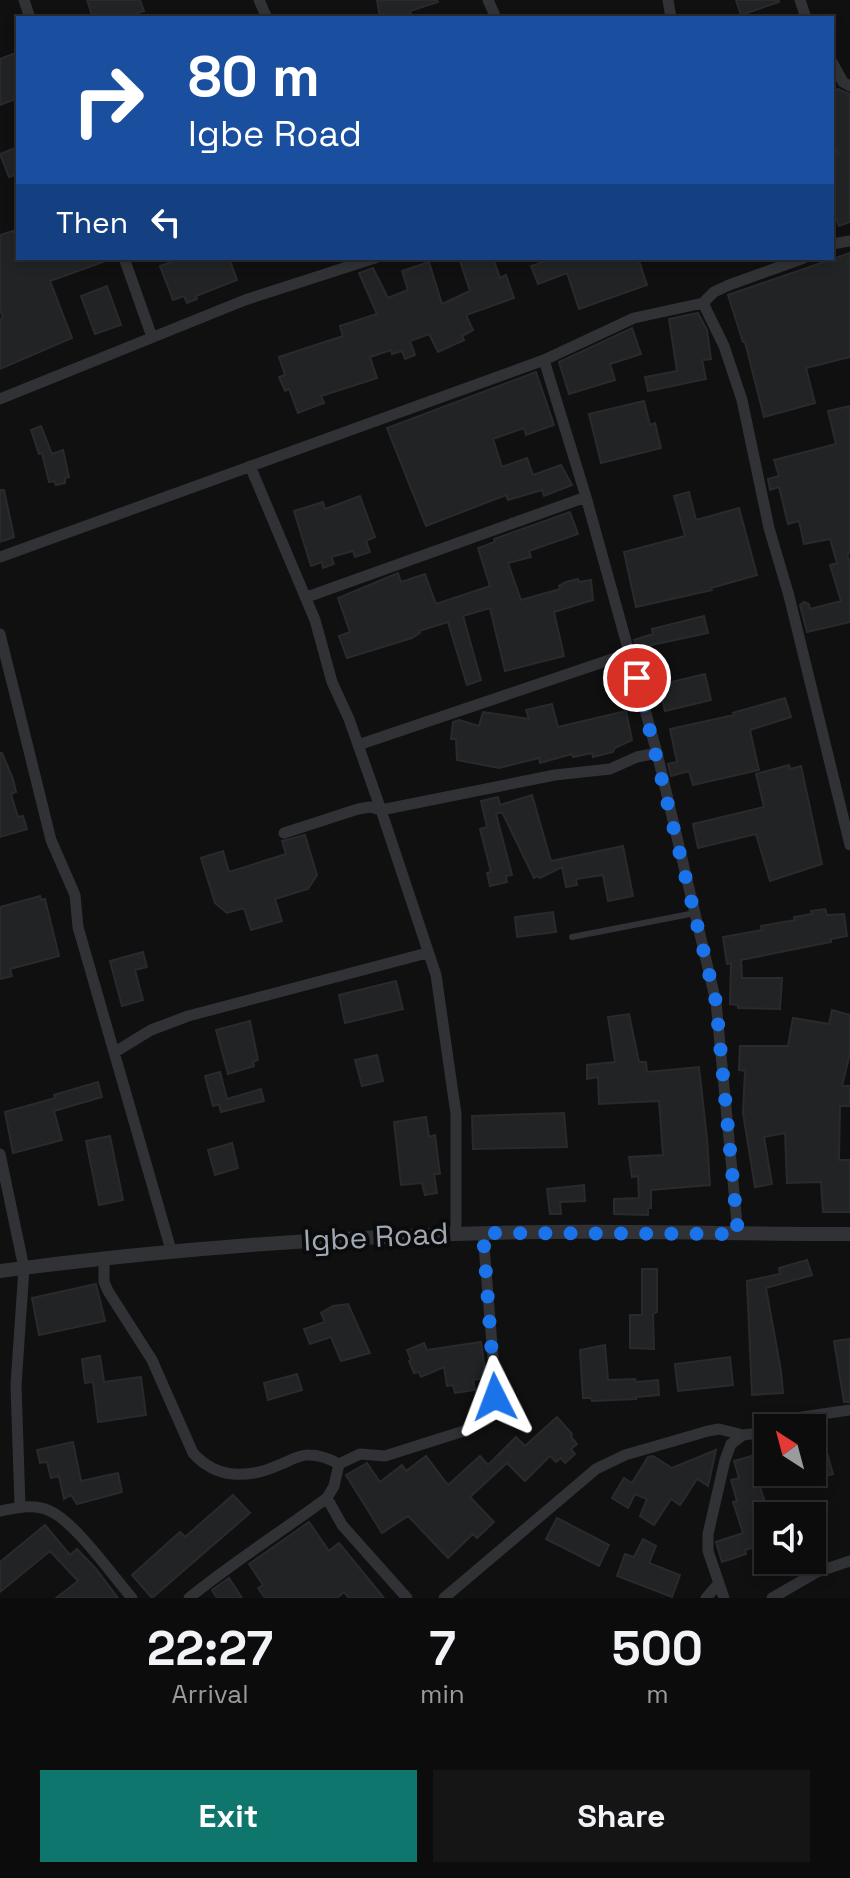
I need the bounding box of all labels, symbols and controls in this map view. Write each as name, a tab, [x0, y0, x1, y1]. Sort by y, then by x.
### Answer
text: 80 m	[188, 41, 320, 112]
icon: right	[56, 48, 160, 152]
text: Igbe Road	[188, 111, 362, 157]
icon: left	[144, 200, 188, 244]
text: Then	[56, 203, 128, 242]
pin	[603, 644, 671, 712]
icon: arrive	[615, 656, 659, 700]
street label: Igbe Road	[303, 1213, 449, 1260]
position arrow	[453, 1355, 537, 1439]
north arrow	[754, 1414, 826, 1486]
map controls	[754, 1414, 826, 1574]
button: sound	[754, 1502, 826, 1574]
text: 22:27	[147, 1618, 273, 1679]
text: 7	[429, 1618, 456, 1679]
text: 500	[612, 1618, 703, 1679]
text: Arrival	[171, 1677, 249, 1711]
text: min	[420, 1677, 465, 1711]
text: m	[646, 1677, 669, 1711]
button: Exit	[40, 1770, 417, 1862]
button: Share	[433, 1770, 810, 1862]

